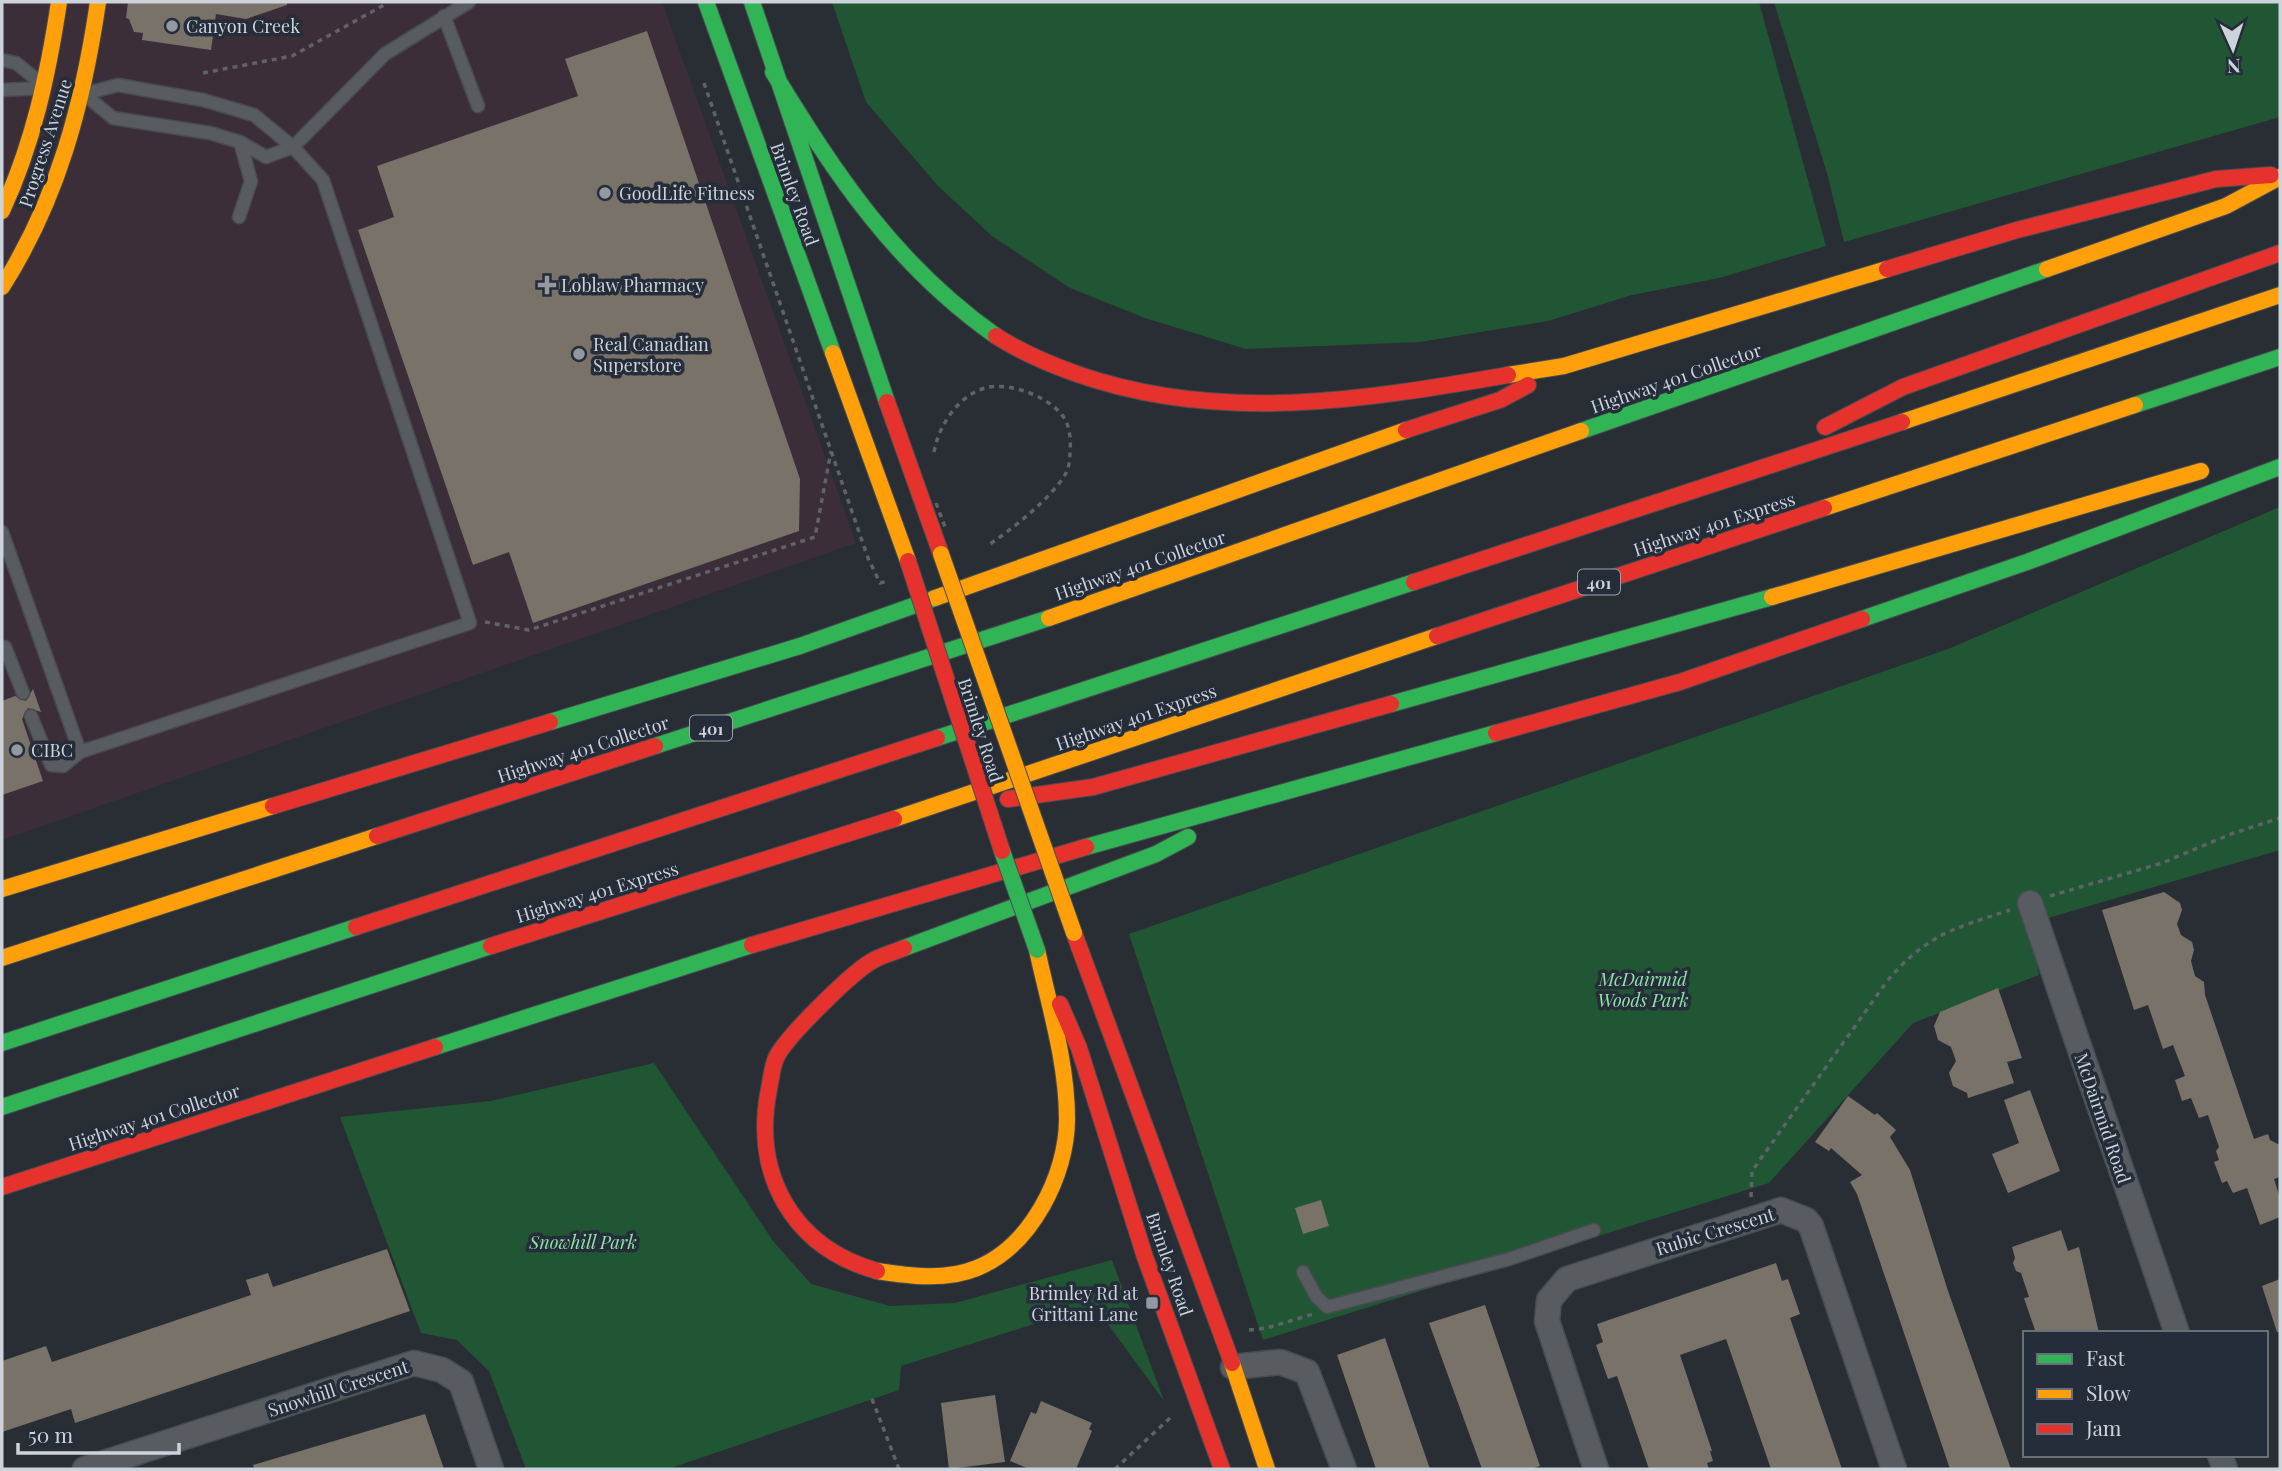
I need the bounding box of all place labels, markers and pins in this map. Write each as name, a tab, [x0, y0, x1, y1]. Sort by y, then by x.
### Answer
place label: Canyon Creek	[186, 14, 300, 38]
marker: Canyon Creek	[164, 18, 180, 34]
place label: GoodLife Fitness	[619, 181, 755, 205]
marker: GoodLife Fitness	[597, 185, 613, 201]
place label: Loblaw Pharmacy	[561, 273, 704, 297]
marker: Loblaw Pharmacy	[539, 277, 555, 293]
place label: Real Canadian Superstore	[593, 332, 709, 377]
marker: Real Canadian Superstore	[571, 346, 587, 362]
place label: CIBC	[31, 738, 73, 762]
marker: CIBC	[9, 742, 25, 758]
place label: Brimley Rd at Grittani Lane	[1029, 1281, 1139, 1326]
marker: Brimley Rd at Grittani Lane	[1144, 1295, 1160, 1311]

